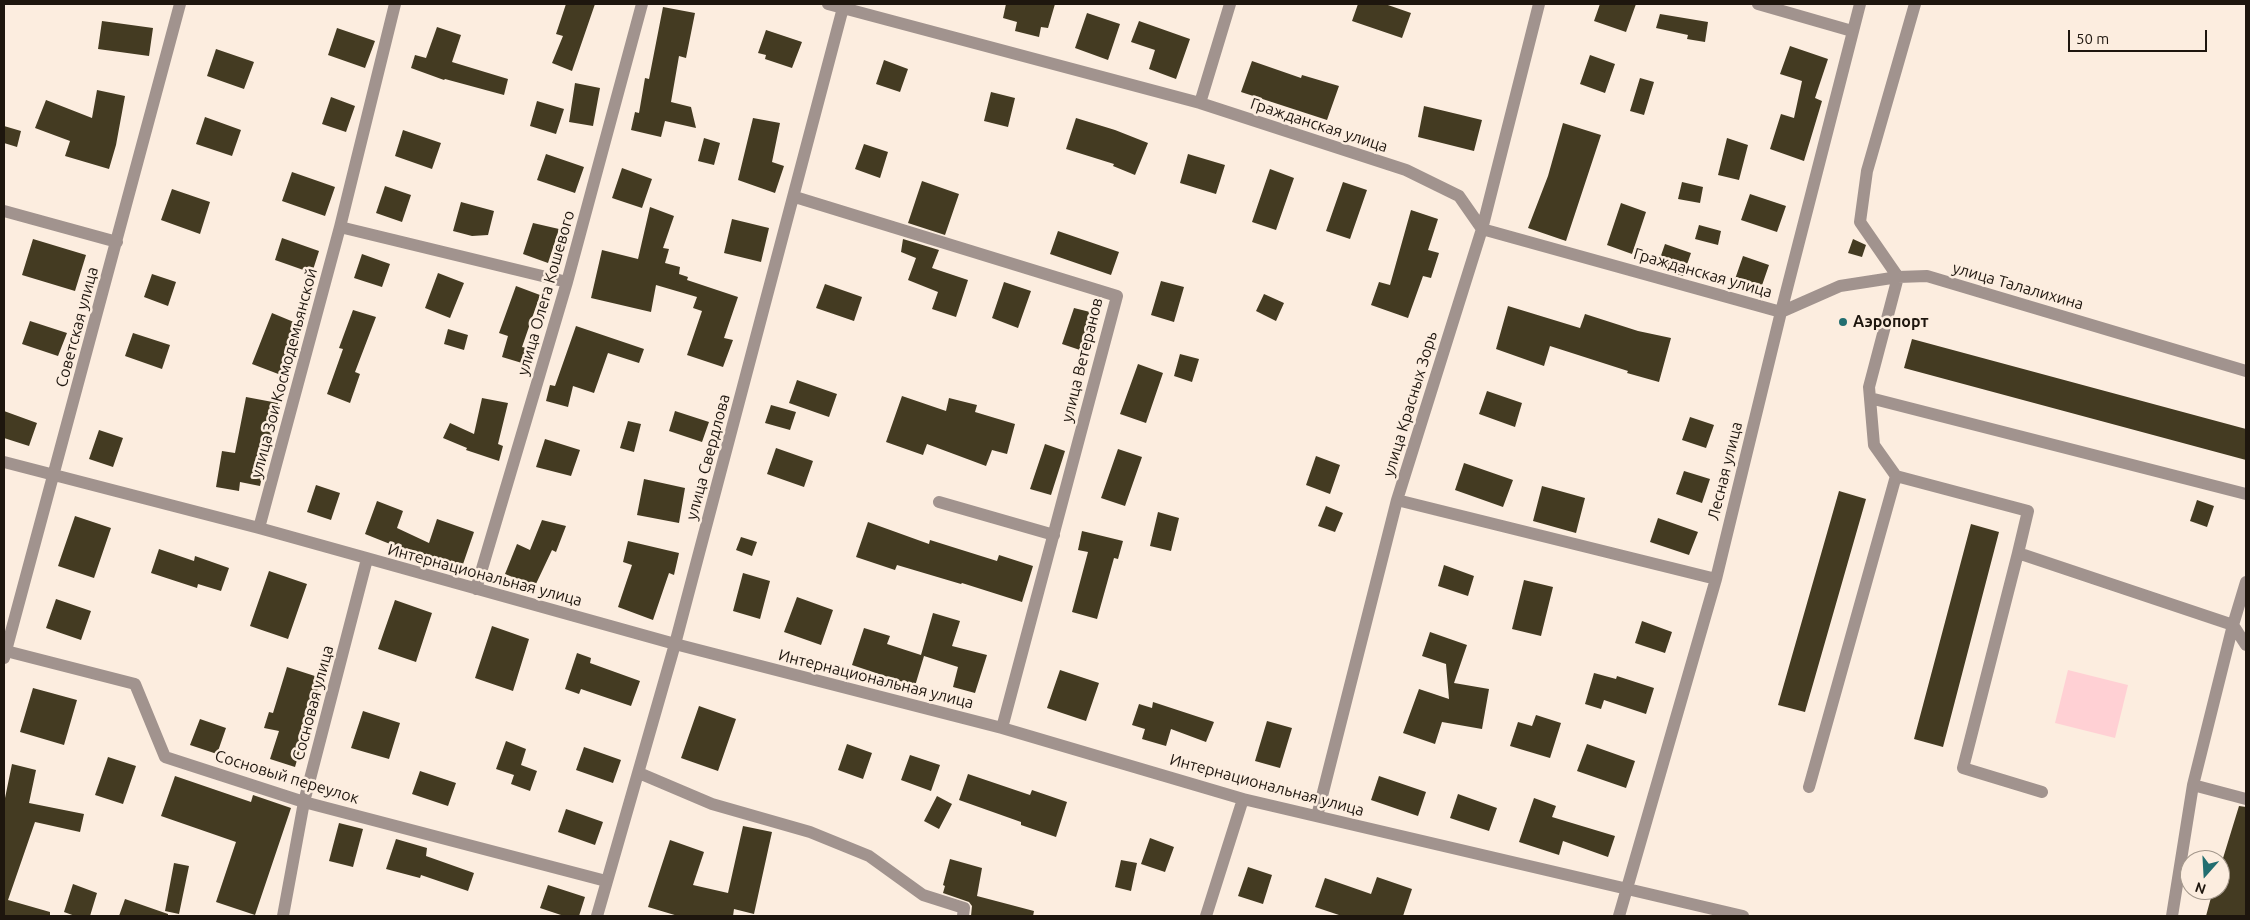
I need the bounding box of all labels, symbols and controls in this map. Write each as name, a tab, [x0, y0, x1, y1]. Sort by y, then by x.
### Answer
scale bar	[2070, 20, 2209, 52]
text: 50 m	[2076, 30, 2109, 47]
street label: Гражданская улица	[1248, 94, 1390, 156]
street label: улица Олега Кошевого	[513, 208, 579, 378]
street label: Гражданская улица	[1631, 244, 1775, 302]
street label: улица Талалихина	[1950, 258, 2086, 314]
street label: Советская улица	[52, 265, 102, 389]
street label: улица Зои Космодемьянской	[247, 266, 321, 480]
street label: улица Ветеранов	[1057, 296, 1107, 424]
place label: Аэропорт	[1853, 312, 1929, 332]
marker: Аэропорт	[1837, 316, 1849, 328]
street label: улица Красных Зорь	[1379, 329, 1441, 479]
street label: улица Свердлова	[682, 392, 734, 522]
street label: Лесная улица	[1703, 420, 1747, 522]
street label: Интернациональная улица	[386, 540, 584, 610]
street label: Сосновая улица	[288, 643, 338, 763]
street label: Интернациональная улица	[776, 645, 976, 713]
street label: Сосновый переулок	[213, 746, 361, 808]
street label: Интернациональная улица	[1168, 750, 1366, 820]
north arrow	[2180, 850, 2230, 900]
text: N	[2193, 879, 2208, 898]

